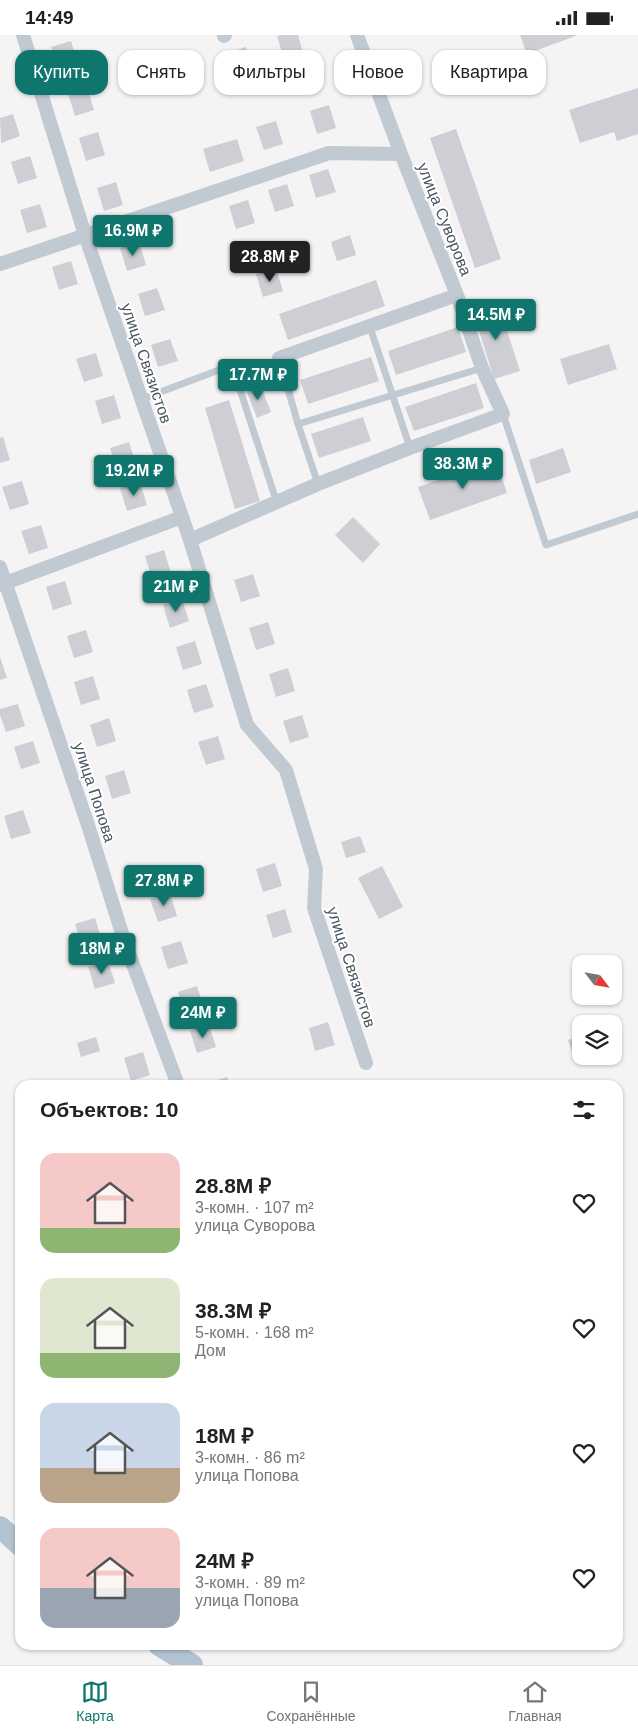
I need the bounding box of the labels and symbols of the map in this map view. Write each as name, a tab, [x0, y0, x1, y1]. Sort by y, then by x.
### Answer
street label: улица Суворова	[414, 160, 475, 278]
pin: 16.9M ₽	[87, 215, 179, 257]
pin: 28.8M ₽	[224, 241, 316, 283]
pin: 14.5M ₽	[450, 299, 542, 341]
street label: улица Связистов	[118, 301, 175, 425]
pin: 17.7M ₽	[212, 359, 304, 401]
pin: 38.3M ₽	[417, 447, 509, 490]
pin: 19.2M ₽	[88, 455, 180, 497]
pin: 21M ₽	[141, 571, 211, 613]
street label: улица Попова	[70, 740, 119, 844]
pin: 27.8M ₽	[118, 865, 210, 907]
street label: улица Связистов	[324, 905, 379, 1030]
pin: 18M ₽	[67, 933, 137, 975]
north arrow	[572, 955, 622, 1005]
pin: 24M ₽	[168, 997, 238, 1039]

